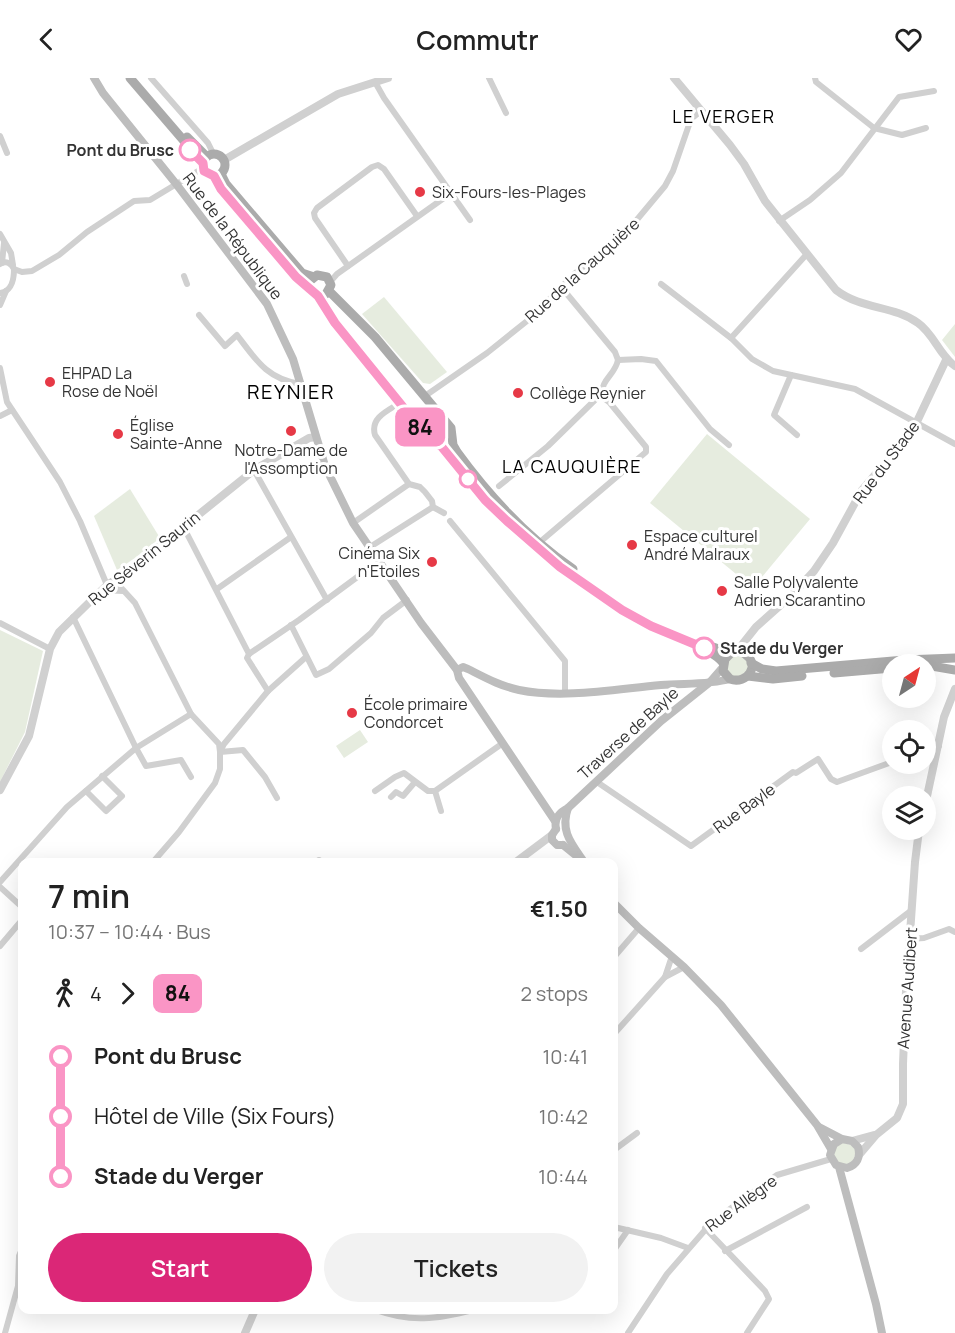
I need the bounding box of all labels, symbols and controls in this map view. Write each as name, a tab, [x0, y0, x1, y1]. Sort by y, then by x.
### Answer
text: Commutr	[416, 21, 539, 58]
icon: back	[30, 23, 63, 56]
icon: heart	[892, 23, 925, 56]
district label: LE VERGER	[672, 104, 776, 128]
place label: Pont du Brusc	[66, 139, 174, 161]
marker: Pont du Brusc	[179, 139, 201, 161]
street label: Rue de la République	[178, 168, 288, 304]
place label: Six-Fours-les-Plages	[432, 181, 586, 203]
marker: Six-Fours-les-Plages	[413, 185, 427, 199]
street label: Rue de la Cauquière	[520, 213, 644, 327]
place label: EHPAD La Rose de Noël	[62, 362, 158, 402]
marker: EHPAD La Rose de Noël	[43, 375, 57, 389]
district label: REYNIER	[247, 378, 335, 405]
place label: Collège Reynier	[530, 382, 646, 404]
marker: Collège Reynier	[511, 386, 525, 400]
line badge: 84	[393, 408, 447, 446]
text: 84	[407, 413, 433, 441]
place label: Église Sainte-Anne	[130, 414, 222, 454]
street label: Rue du Stade	[848, 416, 924, 508]
marker: Notre-Dame de l'Assomption	[284, 424, 298, 438]
marker: Église Sainte-Anne	[111, 427, 125, 441]
place label: Notre-Dame de l'Assomption	[234, 439, 348, 479]
district label: LA CAUQUIÈRE	[502, 454, 642, 478]
unlabelled marker	[459, 470, 477, 488]
street label: Rue Séverin Saurin	[84, 506, 204, 610]
place label: Espace culturel André Malraux	[644, 525, 758, 565]
marker: Espace culturel André Malraux	[625, 538, 639, 552]
place label: Cinéma Six n'Etoiles	[339, 542, 421, 582]
marker: Cinéma Six n'Etoiles	[425, 555, 439, 569]
place label: Salle Polyvalente Adrien Scarantino	[734, 571, 865, 611]
marker: Salle Polyvalente Adrien Scarantino	[715, 584, 729, 598]
marker: Stade du Verger	[693, 637, 715, 659]
place label: Stade du Verger	[720, 637, 843, 659]
north arrow	[882, 654, 936, 708]
map controls	[882, 654, 936, 840]
street label: Traverse de Bayle	[573, 682, 683, 784]
place label: École primaire Condorcet	[364, 693, 468, 733]
marker: École primaire Condorcet	[345, 706, 359, 720]
button: locate	[882, 720, 936, 774]
street label: Rue Bayle	[708, 778, 780, 838]
button: layers	[882, 786, 936, 840]
text: 7 min	[48, 873, 130, 918]
text: €1.50	[530, 894, 588, 924]
text: 10:37 – 10:44 · Bus	[48, 918, 211, 945]
street label: Avenue Audibert	[892, 926, 922, 1050]
icon: walk	[48, 977, 81, 1010]
icon: forward	[111, 977, 144, 1010]
text: 84	[165, 979, 190, 1007]
text: 4	[90, 980, 102, 1007]
text: 2 stops	[520, 980, 588, 1007]
text: Pont du Brusc	[94, 1041, 242, 1071]
text: 10:41	[542, 1043, 588, 1070]
text: Hôtel de Ville (Six Fours)	[94, 1101, 336, 1131]
text: 10:42	[539, 1103, 588, 1130]
text: Stade du Verger	[94, 1161, 264, 1191]
text: 10:44	[538, 1163, 588, 1190]
street label: Rue Allègre	[701, 1170, 781, 1236]
button: Start	[48, 1233, 312, 1302]
button: Tickets	[324, 1233, 588, 1302]

